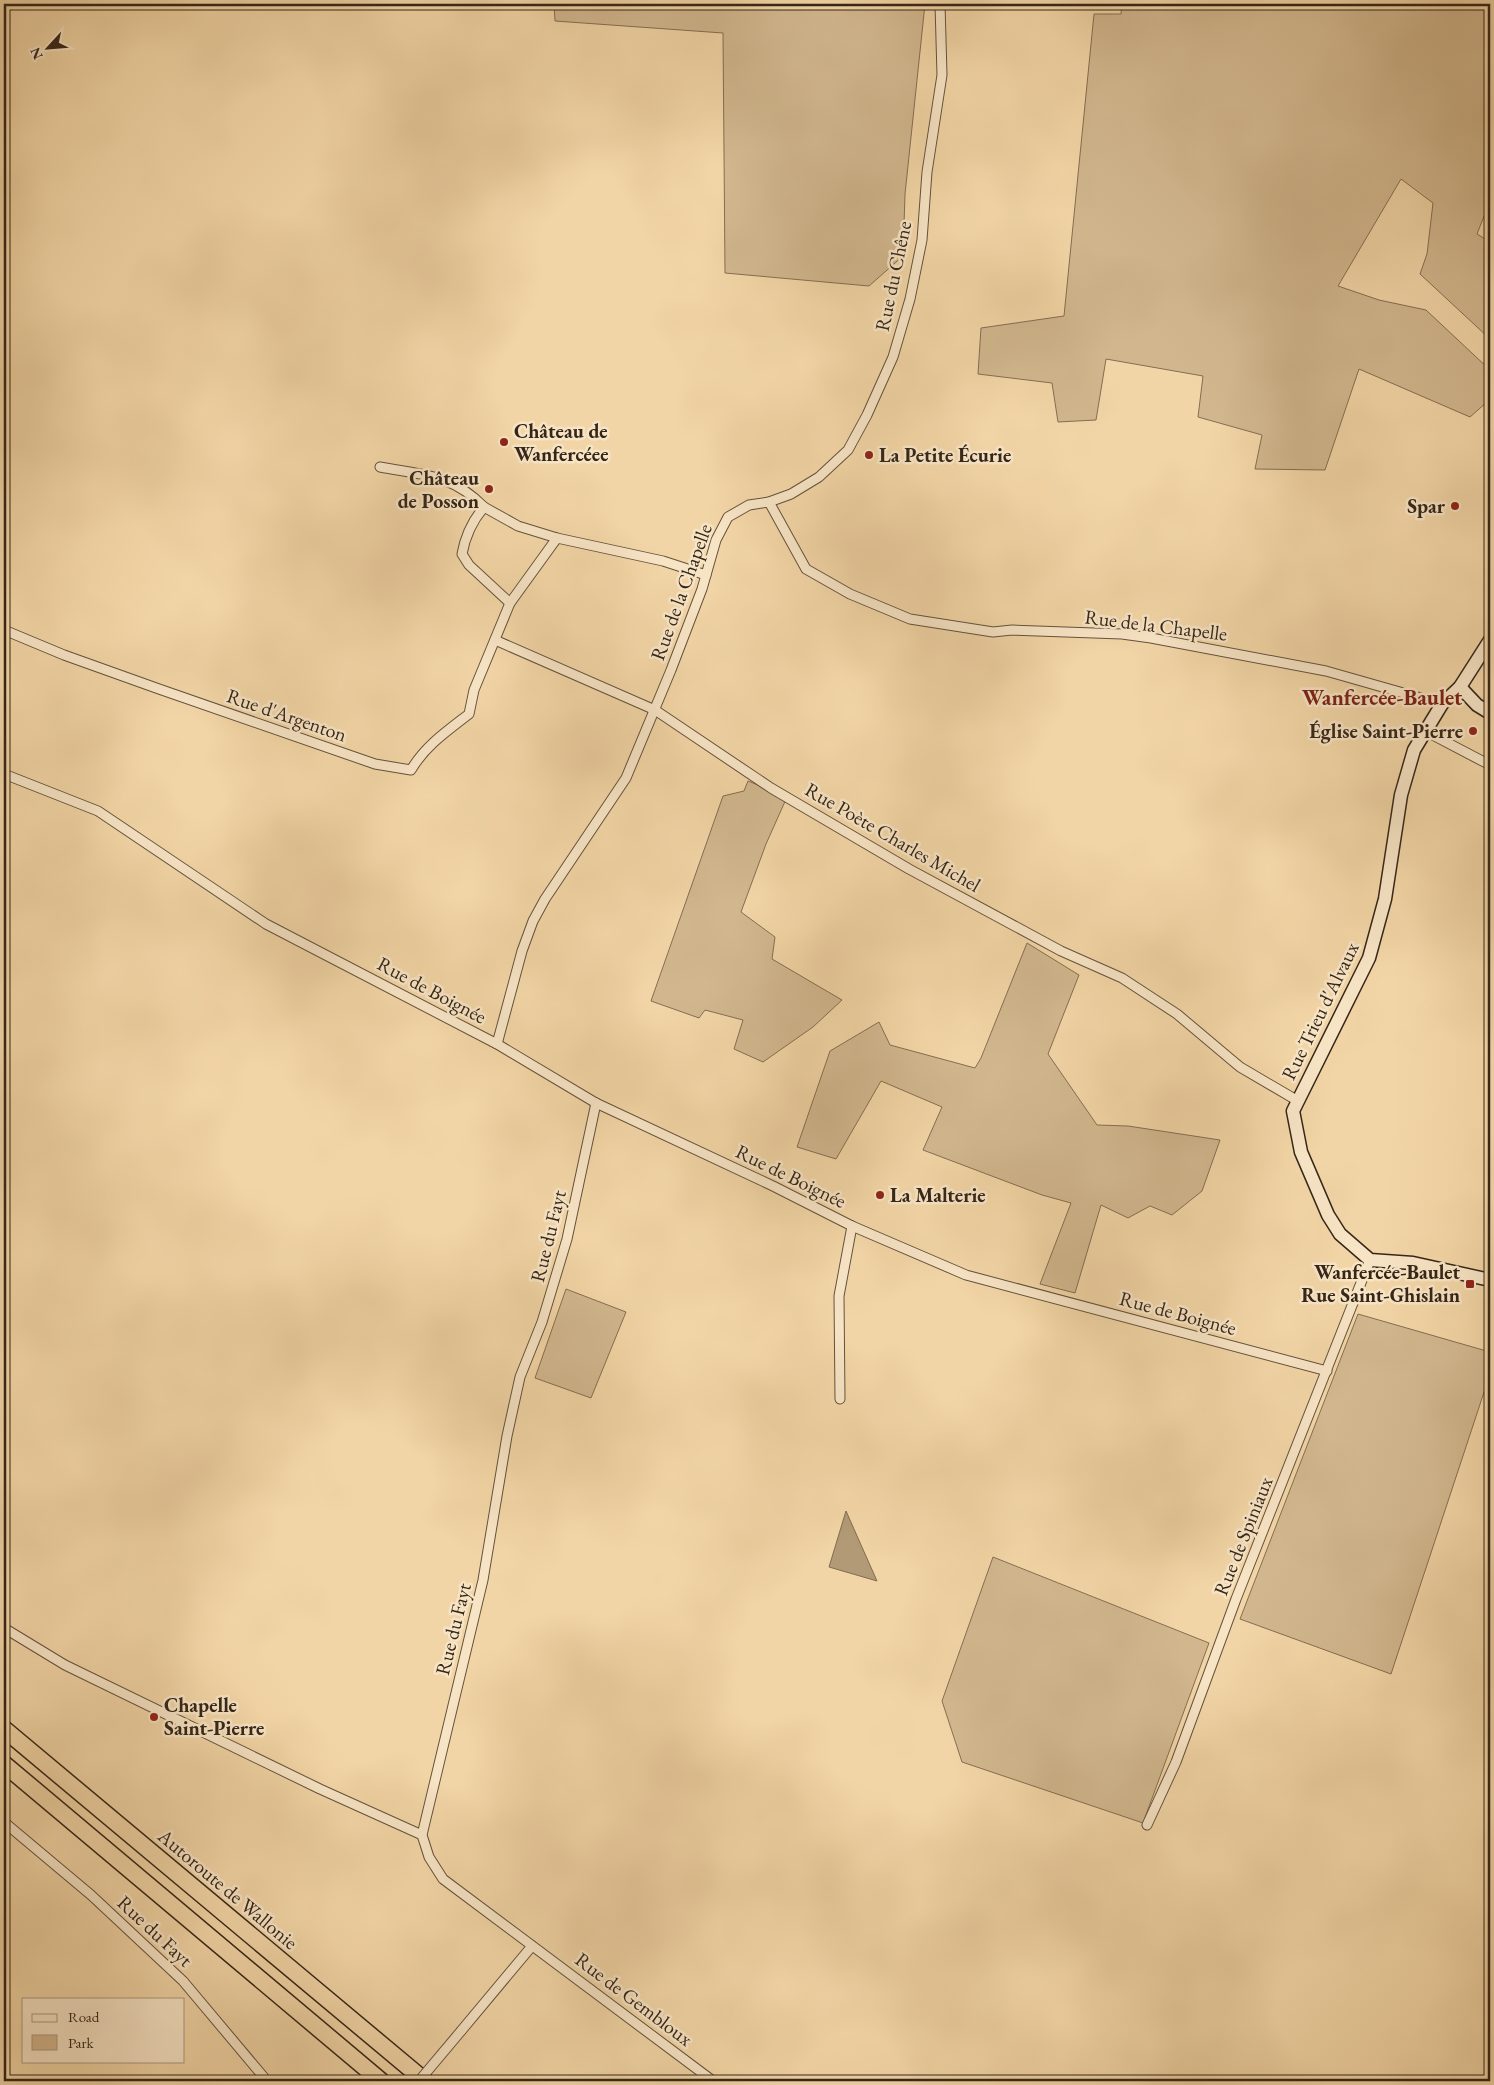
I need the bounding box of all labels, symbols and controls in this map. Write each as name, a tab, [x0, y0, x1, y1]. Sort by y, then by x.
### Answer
north arrow	[22, 22, 72, 72]
text: N	[25, 44, 47, 63]
street label: Rue du Chêne	[869, 218, 917, 333]
place label: Château de Wanfercéee	[514, 418, 609, 467]
marker: Château de Wanfercéee	[498, 436, 510, 448]
place label: La Petite Écurie	[879, 442, 1011, 468]
marker: La Petite Écurie	[863, 449, 875, 461]
place label: Château de Posson	[398, 465, 479, 514]
marker: Château de Posson	[483, 483, 495, 495]
place label: Spar	[1407, 493, 1446, 519]
marker: Spar	[1449, 500, 1461, 512]
street label: Rue de la Chapelle	[644, 520, 718, 664]
street label: Rue de la Chapelle	[1083, 603, 1229, 647]
street label: Rue d'Argenton	[224, 682, 351, 748]
district label: Wanfercée-Baulet	[1302, 683, 1463, 712]
place label: Église Saint-Pierre	[1309, 718, 1463, 744]
marker: Église Saint-Pierre	[1467, 725, 1479, 737]
street label: Rue Poète Charles Michel	[800, 776, 986, 898]
street label: Rue Trieu d'Alvaux	[1275, 937, 1365, 1084]
street label: Rue de Boignée	[373, 950, 491, 1030]
street label: Rue de Boignée	[731, 1138, 851, 1214]
place label: La Malterie	[890, 1182, 986, 1208]
street label: Rue du Fayt	[524, 1187, 572, 1285]
marker: La Malterie	[874, 1189, 886, 1201]
place label: Wanfercée-Baulet Rue Saint-Ghislain	[1301, 1259, 1460, 1308]
marker: Wanfercée-Baulet Rue Saint-Ghislain	[1464, 1278, 1476, 1290]
street label: Rue de Boignée	[1117, 1285, 1239, 1341]
street label: Rue de Spiniaux	[1207, 1472, 1279, 1599]
street label: Rue du Fayt	[429, 1580, 477, 1678]
place label: Chapelle Saint-Pierre	[164, 1692, 264, 1741]
marker: Chapelle Saint-Pierre	[148, 1711, 160, 1723]
street label: Autoroute de Wallonie	[152, 1822, 303, 1955]
street label: Rue du Fayt	[112, 1890, 199, 1973]
street label: Rue de Gembloux	[570, 1946, 698, 2052]
legend	[22, 1998, 185, 2062]
text: Road	[68, 2007, 100, 2026]
text: Park	[68, 2033, 95, 2052]

